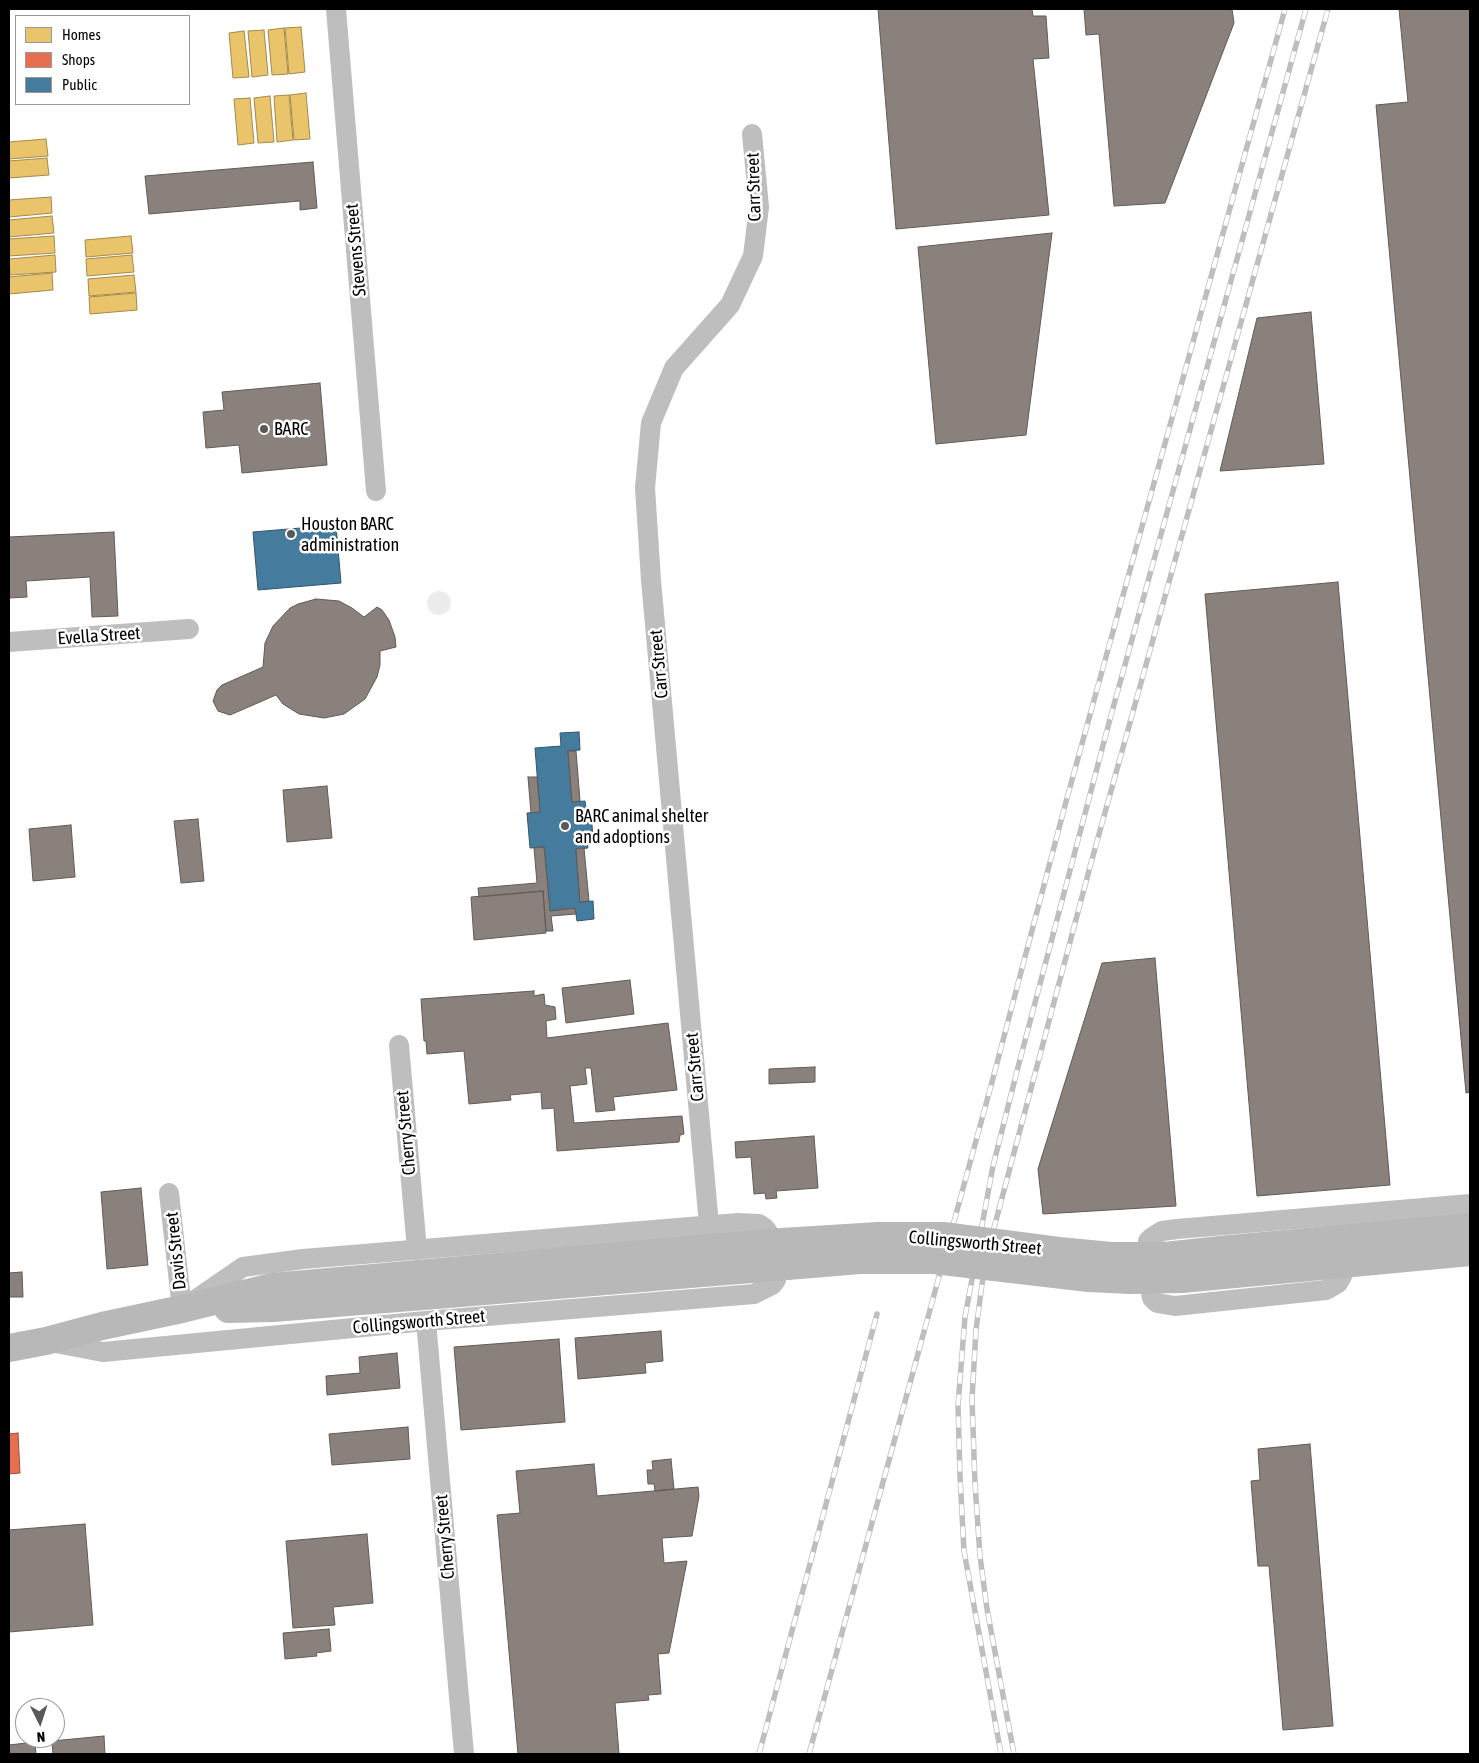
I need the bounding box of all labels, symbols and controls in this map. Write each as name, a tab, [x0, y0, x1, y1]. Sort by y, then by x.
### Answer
legend	[15, 15, 190, 105]
text: Homes	[62, 26, 101, 43]
text: Shops	[62, 51, 95, 68]
text: Public	[62, 76, 97, 93]
street label: Carr Street	[742, 152, 766, 222]
street label: Stevens Street	[341, 203, 371, 297]
place label: BARC	[274, 418, 308, 440]
marker: BARC	[258, 423, 270, 435]
place label: Houston BARC administration	[301, 513, 399, 556]
marker: Houston BARC administration	[285, 528, 297, 540]
street label: Evella Street	[57, 622, 141, 650]
street label: Carr Street	[645, 629, 673, 699]
place label: BARC animal shelter and adoptions	[575, 805, 708, 848]
marker: BARC animal shelter and adoptions	[559, 820, 571, 832]
street label: Carr Street	[681, 1032, 709, 1102]
street label: Cherry Street	[392, 1090, 420, 1176]
street label: Davis Street	[161, 1211, 191, 1291]
street label: Collingsworth Street	[908, 1226, 1042, 1260]
street label: Collingsworth Street	[352, 1305, 486, 1339]
street label: Cherry Street	[431, 1494, 459, 1580]
north arrow	[15, 1698, 65, 1748]
text: N	[36, 1729, 46, 1745]

